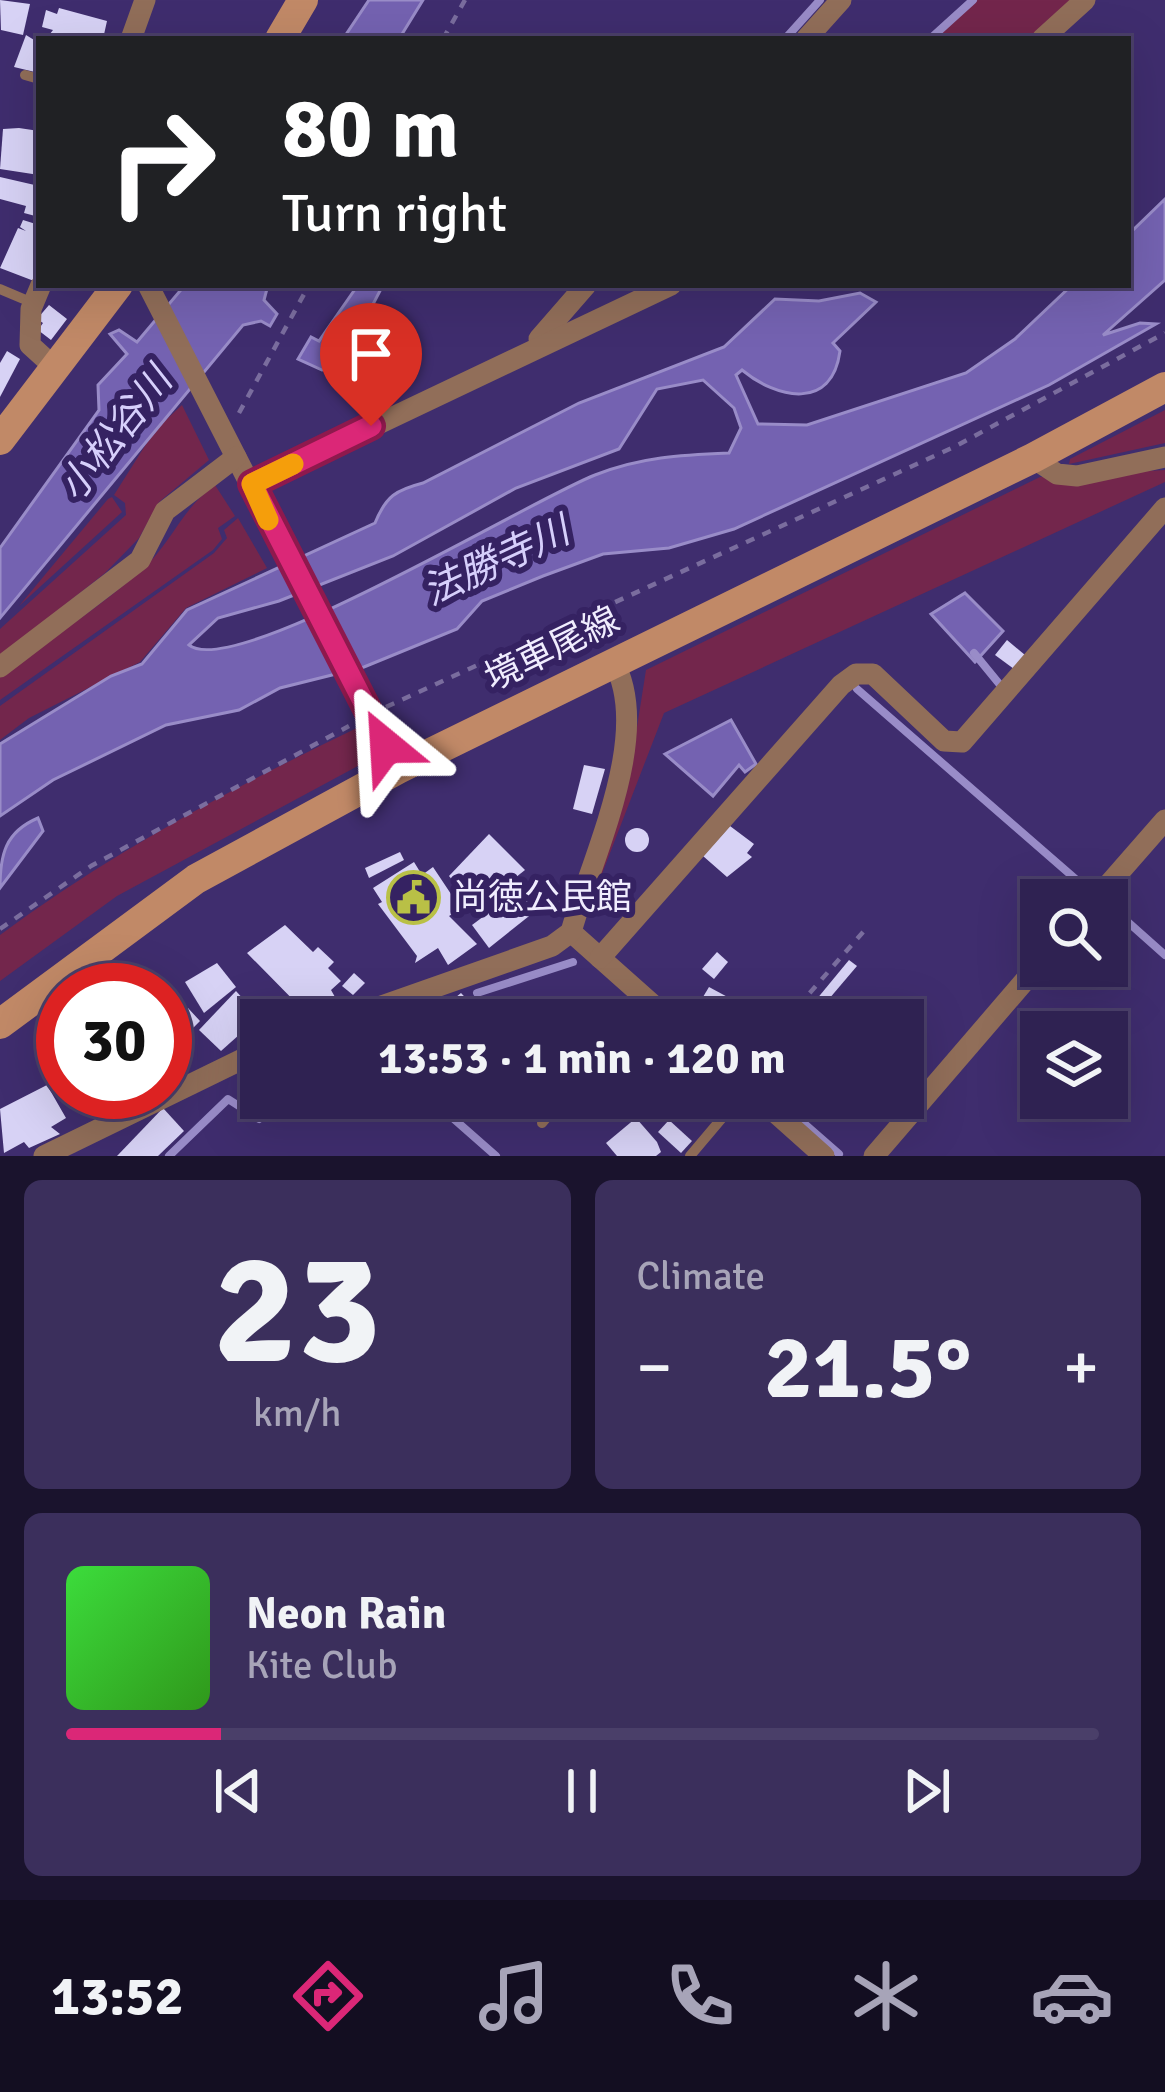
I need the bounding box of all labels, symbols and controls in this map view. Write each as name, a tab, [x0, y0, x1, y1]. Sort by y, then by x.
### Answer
text: 80 m	[282, 77, 459, 181]
icon: right	[84, 84, 240, 240]
text: Turn right	[282, 180, 507, 247]
pin	[320, 303, 422, 426]
icon: arrive	[338, 321, 404, 387]
water label: 小松谷川	[48, 355, 184, 510]
water label: 法勝寺川	[415, 505, 580, 616]
street label: 境車尾線	[477, 597, 627, 701]
position arrow	[323, 683, 449, 809]
public building icon: 尚徳公民館	[385, 869, 441, 925]
place label: 尚徳公民館	[452, 875, 632, 920]
map controls	[1020, 879, 1128, 1119]
button: search	[1020, 879, 1128, 987]
speed limit sign: 30	[36, 963, 192, 1119]
button: layers	[1020, 1011, 1128, 1119]
text: 13:53 · 1 min · 120 m	[378, 1031, 786, 1086]
text: 23	[213, 1214, 381, 1407]
text: Climate	[637, 1252, 765, 1300]
text: 21.5°	[764, 1312, 972, 1423]
text: −	[637, 1327, 672, 1408]
text: +	[1063, 1327, 1099, 1408]
text: km/h	[253, 1389, 341, 1437]
text: Neon Rain	[246, 1586, 446, 1641]
text: Kite Club	[246, 1641, 397, 1689]
icon: previous	[205, 1758, 271, 1824]
icon: pause	[549, 1758, 615, 1824]
icon: next	[894, 1758, 960, 1824]
icon: directions	[286, 1954, 370, 2038]
icon: music	[472, 1954, 556, 2038]
icon: phone	[658, 1954, 742, 2038]
icon: climate	[844, 1954, 928, 2038]
icon: car	[1030, 1954, 1114, 2038]
text: 13:52	[51, 1963, 184, 2030]

